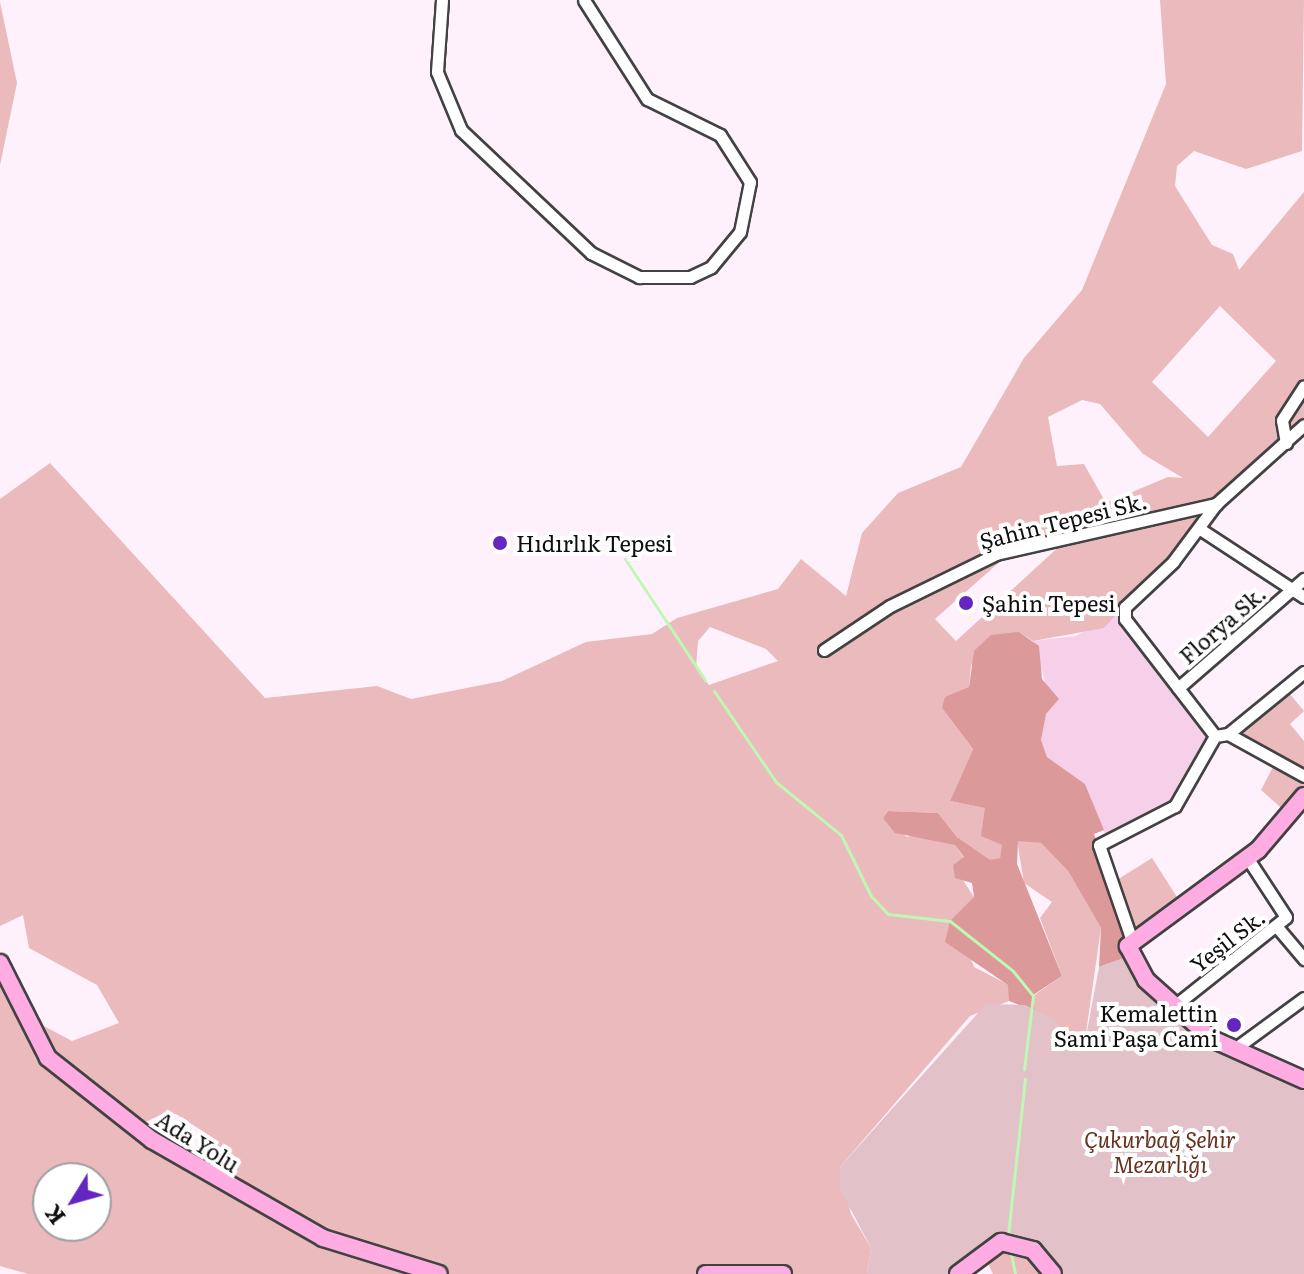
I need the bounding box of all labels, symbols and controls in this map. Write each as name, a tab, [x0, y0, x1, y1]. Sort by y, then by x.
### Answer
street label: Şahin Tepesi Sk.	[976, 486, 1150, 554]
place label: Hıdırlık Tepesi	[516, 530, 673, 556]
marker: Hıdırlık Tepesi	[491, 534, 509, 552]
street label: Florya Sk.	[1173, 579, 1271, 669]
place label: Şahin Tepesi	[982, 590, 1115, 616]
marker: Şahin Tepesi	[957, 594, 975, 612]
street label: Yeşil Sk.	[1184, 903, 1270, 977]
place label: Kemalettin Sami Paşa Cami	[1054, 999, 1218, 1050]
marker: Kemalettin Sami Paşa Cami	[1225, 1016, 1243, 1034]
street label: Ada Yolu	[152, 1105, 244, 1177]
park label: Çukurbağ Şehir Mezarlığı	[1084, 1125, 1236, 1176]
north arrow	[32, 1162, 112, 1242]
text: K	[36, 1199, 72, 1232]

